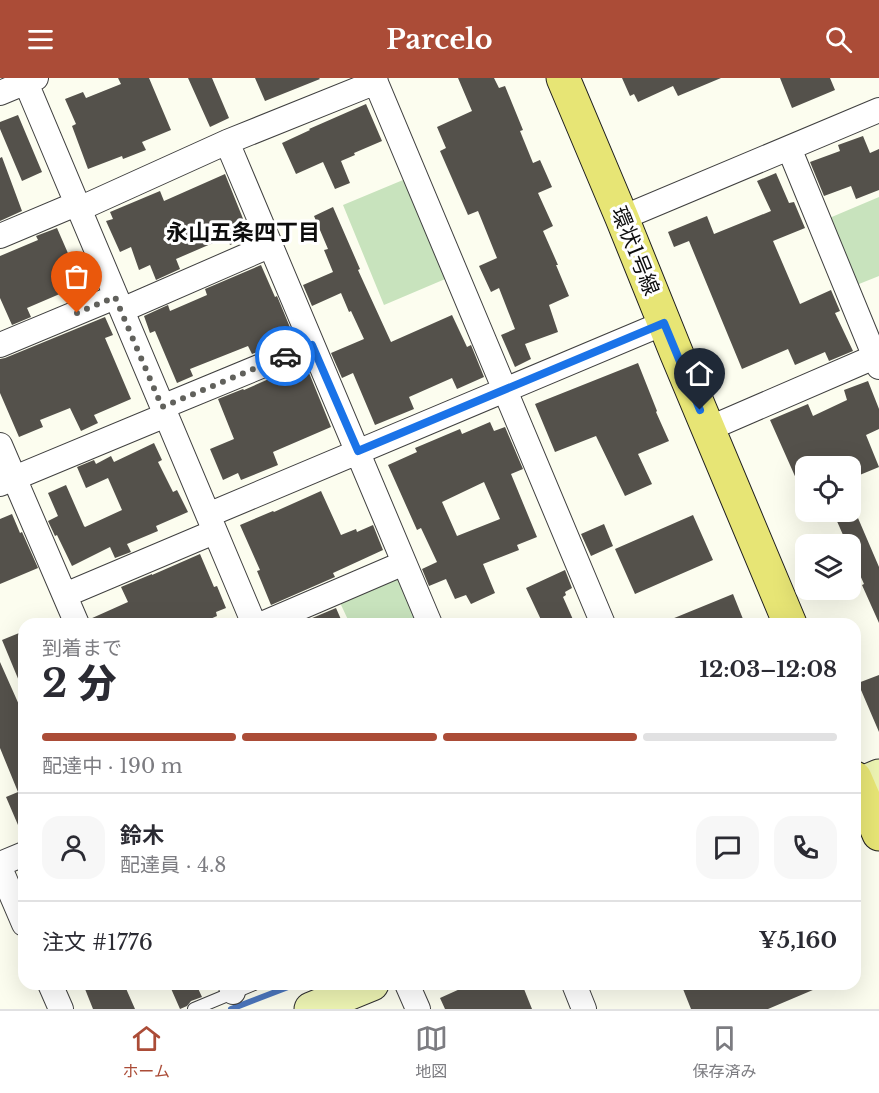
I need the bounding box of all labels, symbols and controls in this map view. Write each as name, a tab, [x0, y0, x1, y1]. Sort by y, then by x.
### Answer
icon: menu	[24, 23, 57, 56]
text: Parcelo	[386, 23, 493, 56]
icon: search	[822, 23, 855, 56]
street label: 環状1号線	[605, 203, 665, 299]
district label: 永山五条四丁目	[166, 219, 320, 246]
pin	[51, 251, 102, 313]
icon: bag	[60, 260, 93, 293]
courier	[255, 326, 315, 386]
icon: car	[269, 340, 302, 373]
pin	[674, 348, 725, 410]
icon: home	[683, 357, 716, 390]
map controls	[795, 456, 861, 600]
button: locate	[795, 456, 861, 522]
button: layers	[795, 534, 861, 600]
text: 到着まで	[42, 636, 122, 660]
text: 12:03–12:08	[699, 656, 837, 683]
text: 2 分	[42, 659, 117, 708]
text: 配達中 · 190 m	[42, 754, 182, 778]
button: person	[42, 816, 105, 879]
button: chat	[696, 816, 759, 879]
button: phone	[774, 816, 837, 879]
text: 鈴木	[120, 822, 164, 849]
text: 配達員 · 4.8	[120, 853, 226, 877]
text: ¥5,160	[758, 927, 837, 954]
text: 注文 #1776	[42, 929, 153, 956]
tab: ホーム	[122, 1022, 170, 1082]
tab: 地図	[415, 1022, 448, 1082]
tab: 保存済み	[693, 1022, 757, 1082]

